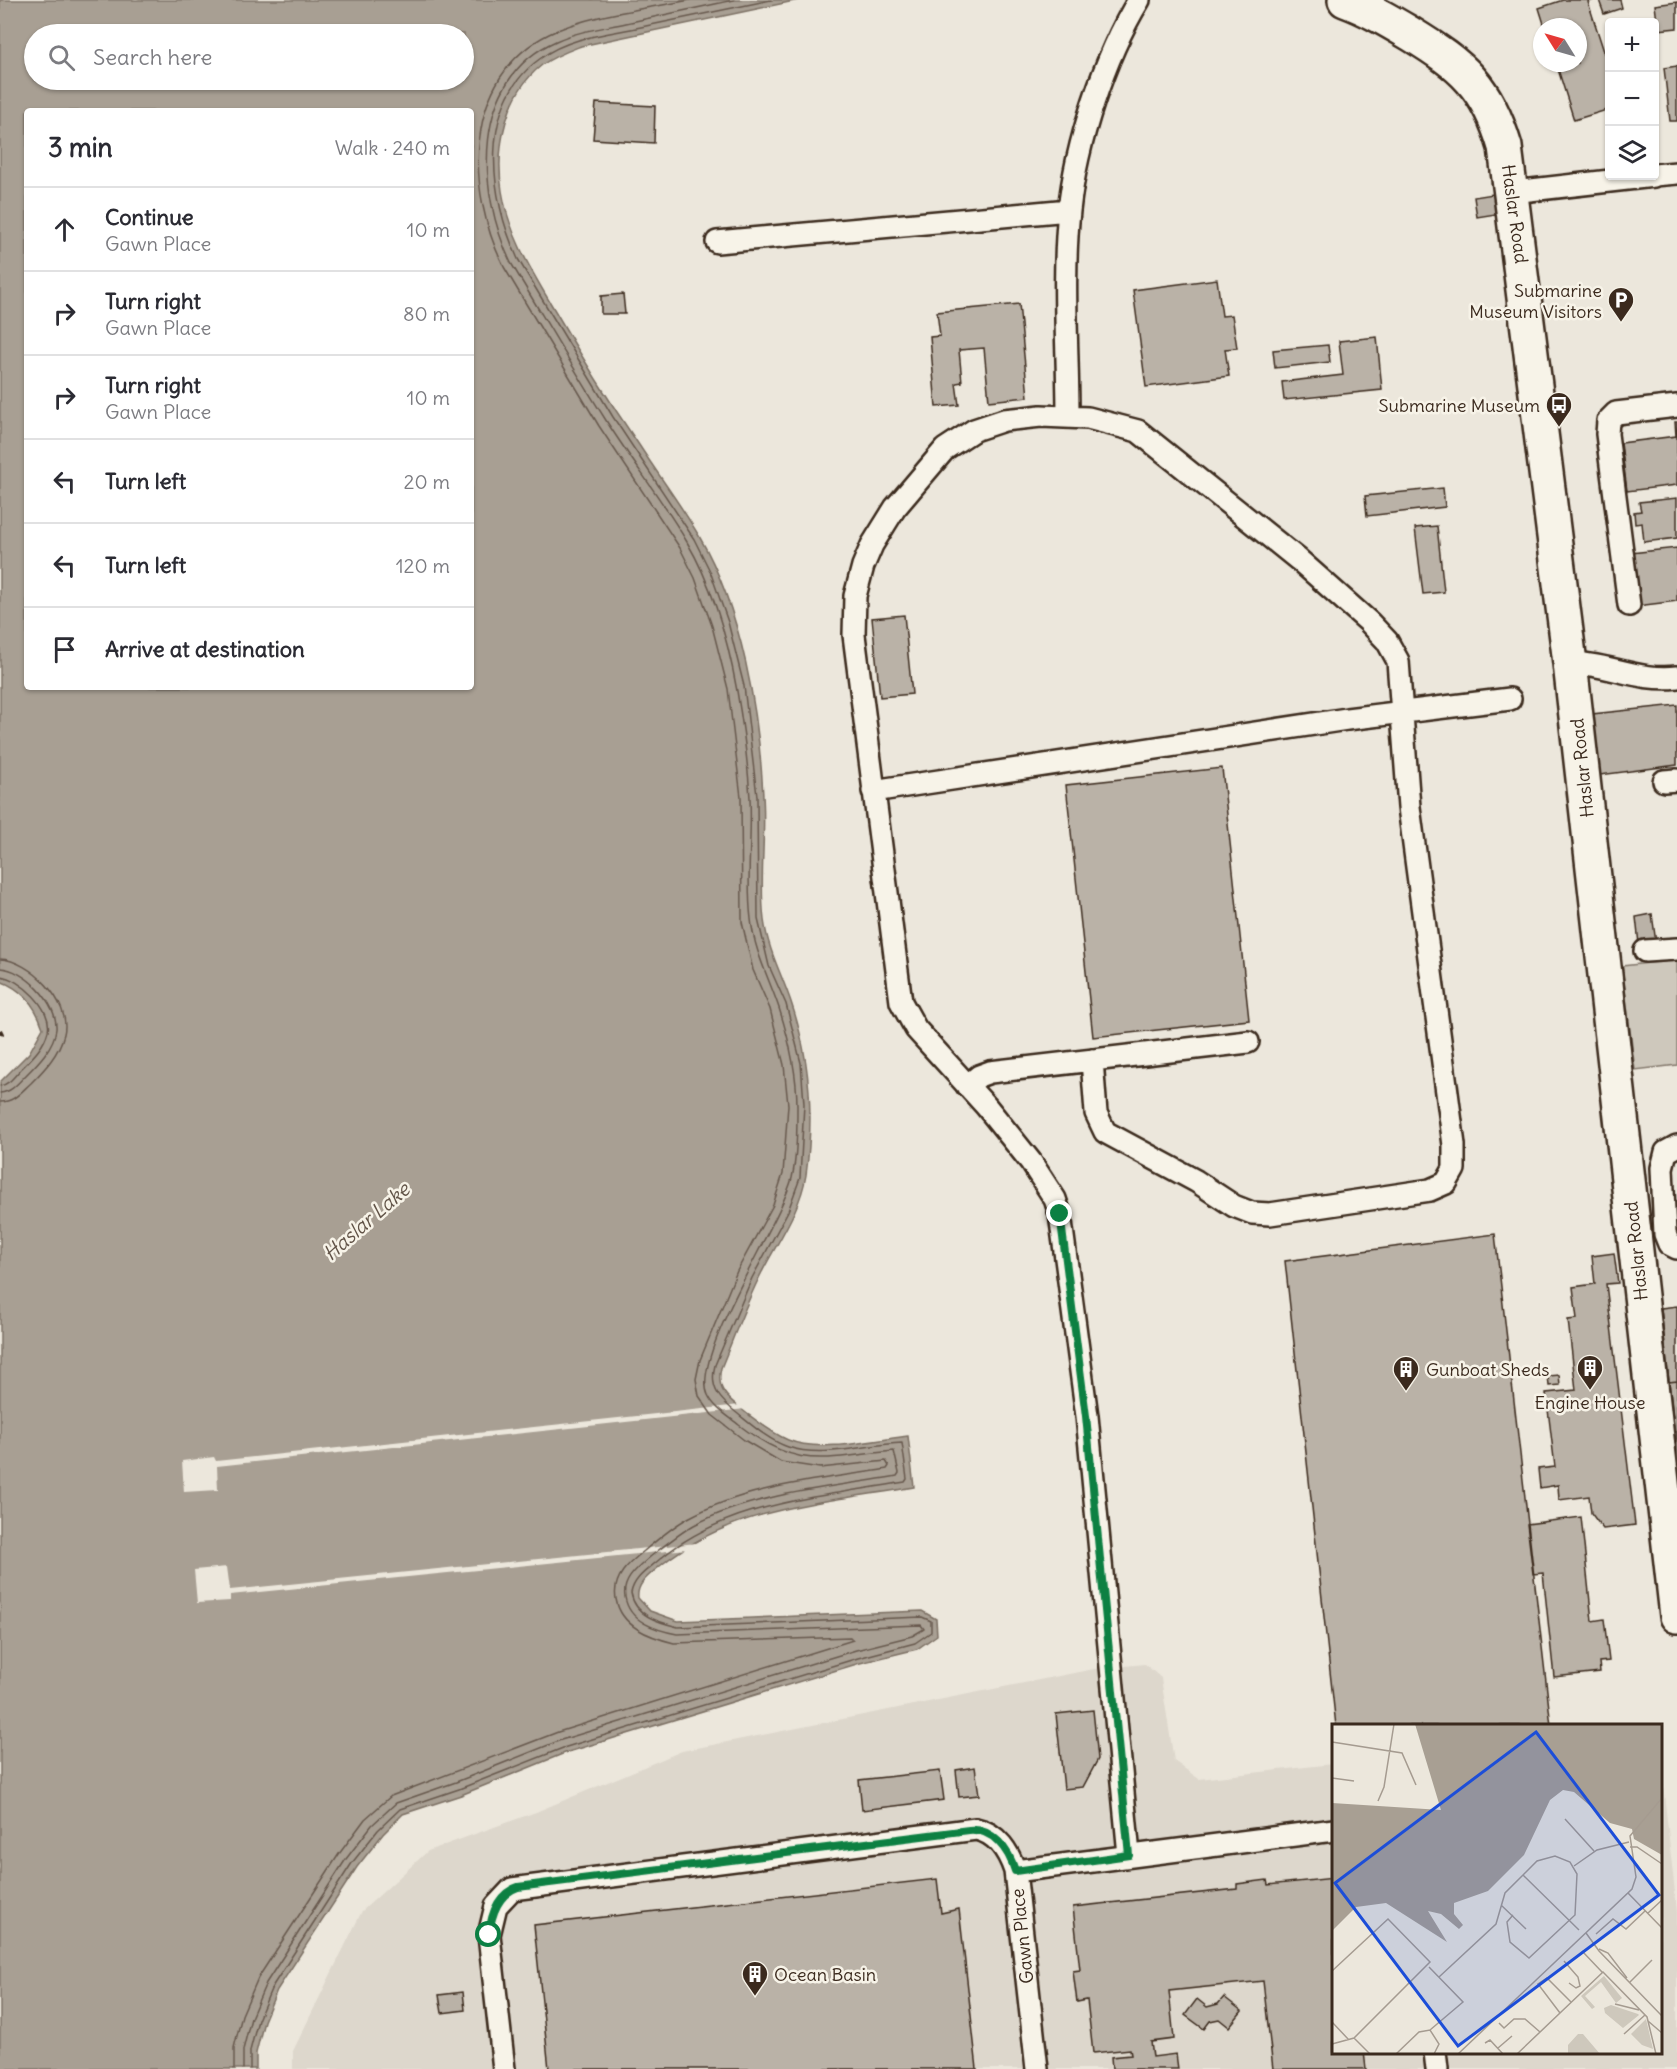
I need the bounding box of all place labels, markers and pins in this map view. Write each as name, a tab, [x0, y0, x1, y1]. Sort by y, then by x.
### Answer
place label: Submarine Museum Visitors	[1469, 279, 1602, 323]
parking icon: Submarine Museum Visitors	[1606, 285, 1636, 323]
bus stop icon: Submarine Museum	[1544, 390, 1574, 428]
place label: Submarine Museum	[1379, 394, 1540, 417]
building icon: Engine House	[1575, 1353, 1605, 1391]
building icon: Gunboat Sheds	[1391, 1354, 1421, 1392]
place label: Gunboat Sheds	[1426, 1358, 1549, 1381]
place label: Engine House	[1535, 1391, 1645, 1414]
building icon: Ocean Basin	[740, 1959, 770, 1997]
place label: Ocean Basin	[774, 1963, 876, 1986]

